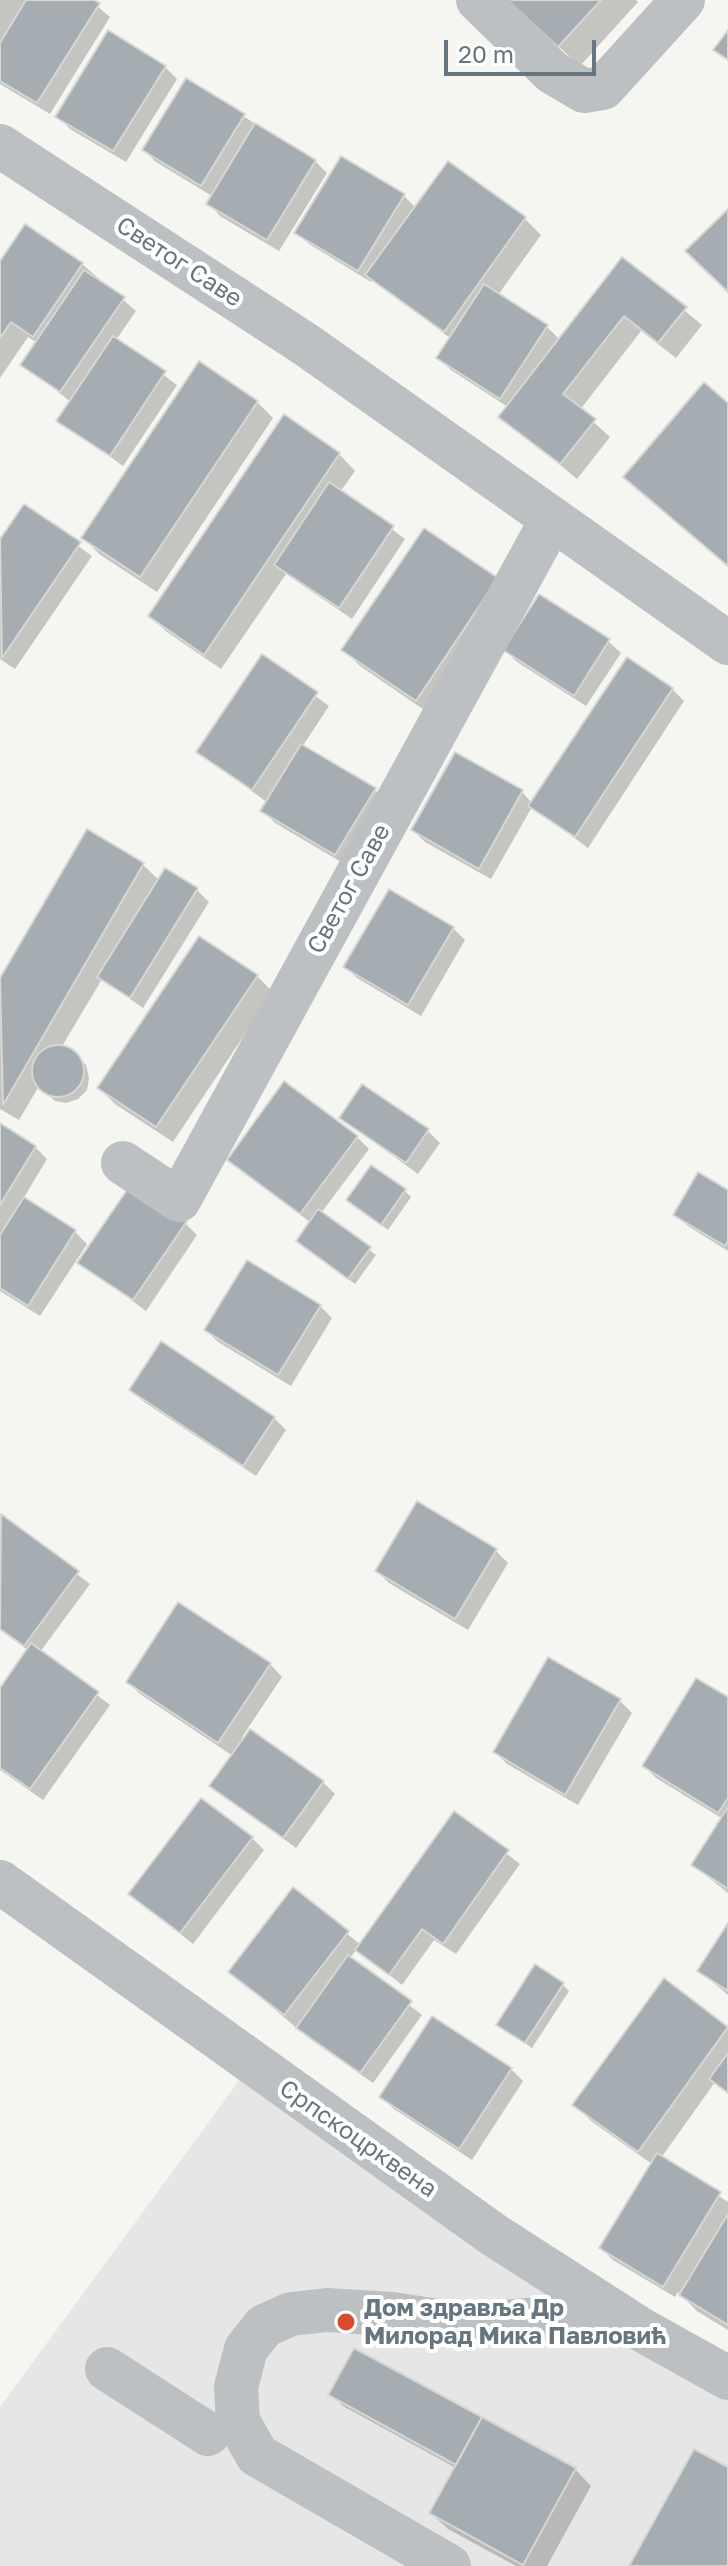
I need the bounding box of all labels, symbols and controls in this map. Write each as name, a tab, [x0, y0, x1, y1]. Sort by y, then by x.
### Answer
scale bar	[448, 24, 600, 74]
text: 20 m	[458, 39, 514, 68]
street label: Светог Саве	[111, 211, 247, 313]
street label: Светог Саве	[302, 819, 396, 959]
street label: Српскоцрквена	[274, 2074, 442, 2204]
place label: Дом здравља Др Милорад Мика Павловић	[364, 2294, 666, 2350]
marker: Дом здравља Др Милорад Мика Павловић	[335, 2311, 357, 2333]

